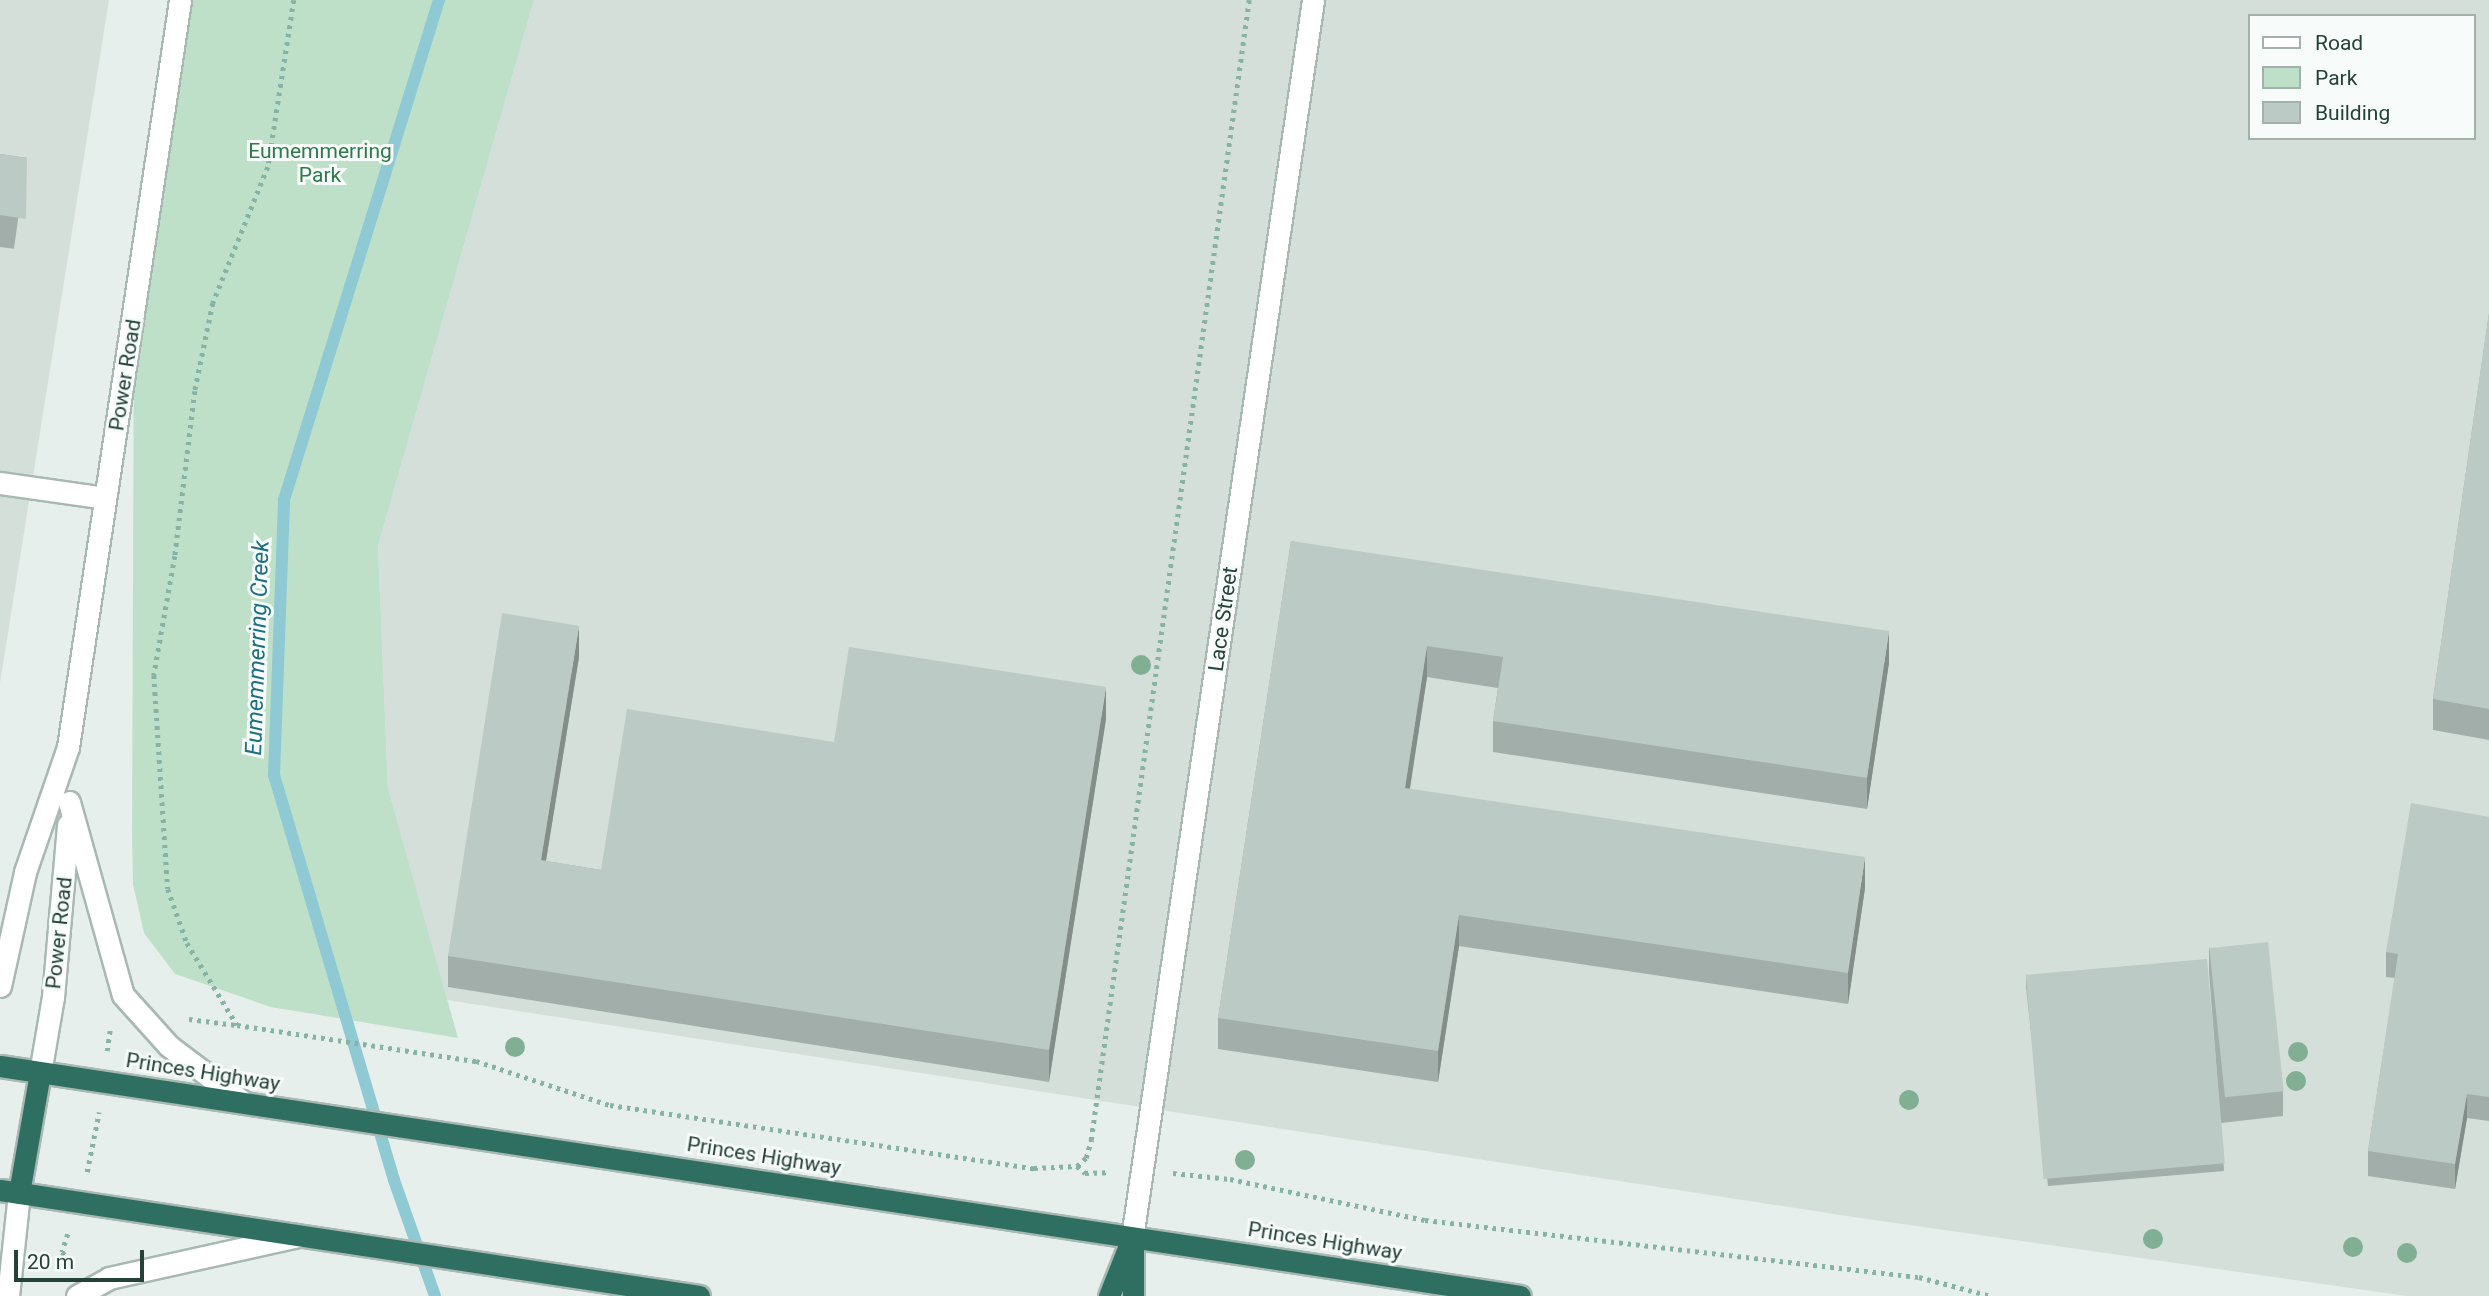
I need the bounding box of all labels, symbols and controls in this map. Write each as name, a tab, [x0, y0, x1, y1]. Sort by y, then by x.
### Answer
legend	[2248, 14, 2475, 140]
text: Road	[2315, 31, 2363, 55]
text: Park	[2315, 66, 2357, 90]
text: Building	[2315, 101, 2390, 125]
park label: Eumemmerring Park	[248, 138, 392, 188]
street label: Power Road	[104, 317, 146, 433]
water label: Eumemmerring Creek	[240, 540, 276, 756]
street label: Lace Street	[1203, 565, 1243, 673]
street label: Power Road	[41, 876, 77, 990]
street label: Princes Highway	[124, 1047, 282, 1097]
street label: Princes Highway	[685, 1131, 843, 1181]
street label: Princes Highway	[1246, 1216, 1404, 1266]
scale bar	[18, 1236, 147, 1280]
text: 20 m	[27, 1250, 74, 1274]

